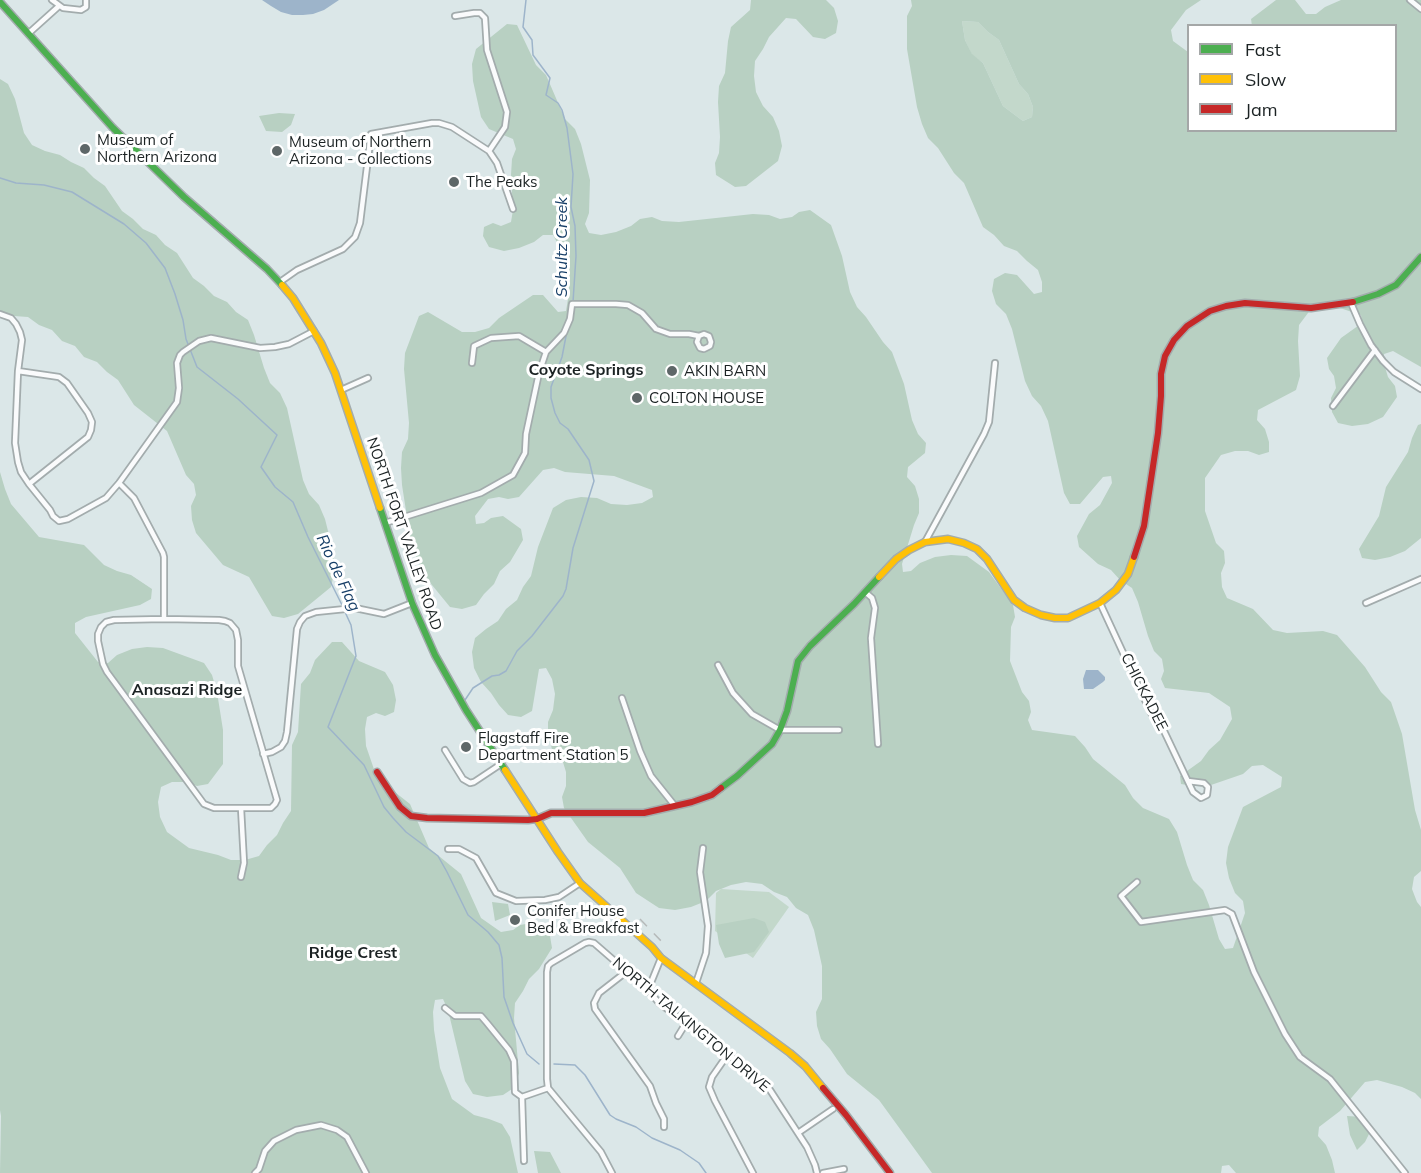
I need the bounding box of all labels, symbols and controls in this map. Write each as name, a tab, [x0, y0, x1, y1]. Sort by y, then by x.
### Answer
legend	[1187, 24, 1397, 132]
text: Fast	[1245, 38, 1281, 61]
text: Slow	[1245, 68, 1286, 91]
text: Jam	[1245, 98, 1278, 121]
place label: Museum of Northern Arizona	[97, 131, 217, 166]
place label: Museum of Northern Arizona - Collections	[289, 133, 432, 168]
marker: Museum of Northern Arizona	[78, 142, 92, 156]
marker: Museum of Northern Arizona - Collections	[270, 144, 284, 158]
place label: The Peaks	[466, 173, 538, 191]
marker: The Peaks	[447, 175, 461, 189]
water label: Schultz Creek	[552, 197, 572, 297]
district label: Coyote Springs	[528, 360, 644, 380]
place label: AKIN BARN	[684, 362, 766, 380]
marker: AKIN BARN	[665, 364, 679, 378]
place label: COLTON HOUSE	[649, 389, 764, 407]
marker: COLTON HOUSE	[630, 391, 644, 405]
street label: NORTH FORT VALLEY ROAD	[362, 435, 446, 633]
water label: Rio de Flag	[312, 531, 364, 615]
street label: CHICKADEE	[1117, 650, 1171, 734]
district label: Anasazi Ridge	[132, 680, 242, 700]
place label: Flagstaff Fire Department Station 5	[478, 729, 628, 764]
marker: Flagstaff Fire Department Station 5	[459, 740, 473, 754]
place label: Conifer House Bed & Breakfast	[527, 902, 639, 937]
marker: Conifer House Bed & Breakfast	[508, 913, 522, 927]
district label: Ridge Crest	[309, 943, 397, 963]
street label: NORTH TALKINGTON DRIVE	[609, 954, 773, 1096]

